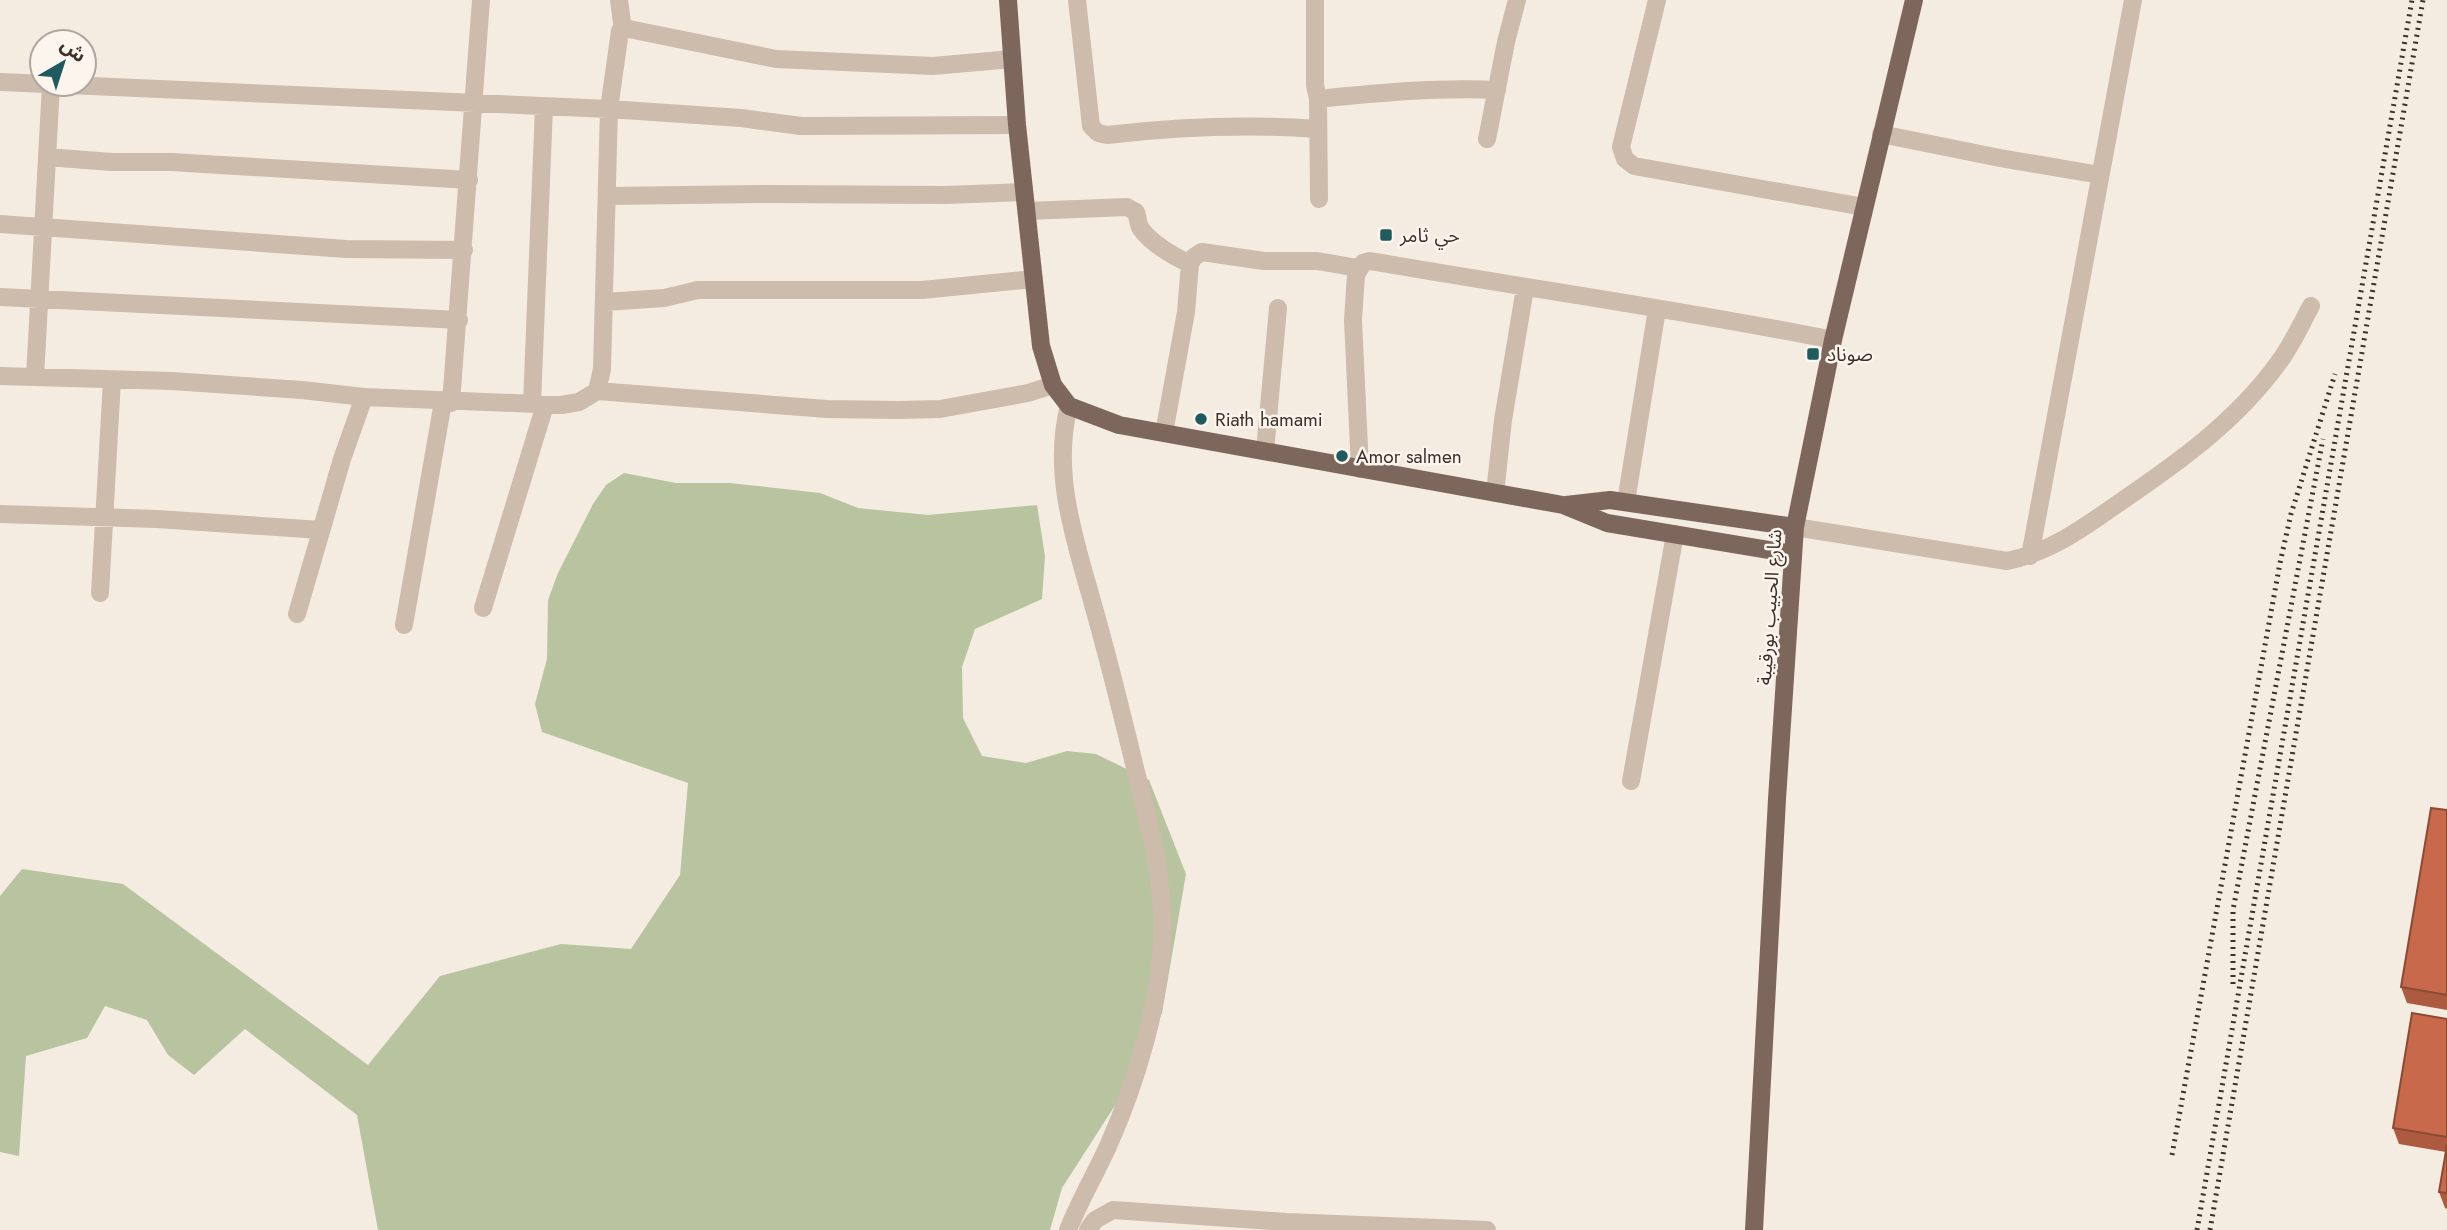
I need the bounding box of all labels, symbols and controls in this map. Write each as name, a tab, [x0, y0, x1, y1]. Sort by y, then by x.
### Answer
north arrow	[28, 28, 98, 98]
text: ش	[55, 31, 92, 69]
place label: حي ثامر	[1399, 222, 1460, 250]
marker: حي ثامر	[1378, 227, 1394, 243]
place label: صوناد	[1827, 341, 1873, 368]
marker: صوناد	[1805, 346, 1821, 362]
place label: Riath hamami	[1215, 406, 1323, 433]
marker: Riath hamami	[1193, 411, 1209, 427]
place label: Amor salmen	[1356, 443, 1462, 470]
marker: Amor salmen	[1334, 448, 1350, 464]
street label: شارع الحبيب بورقيبة	[1751, 528, 1788, 686]

